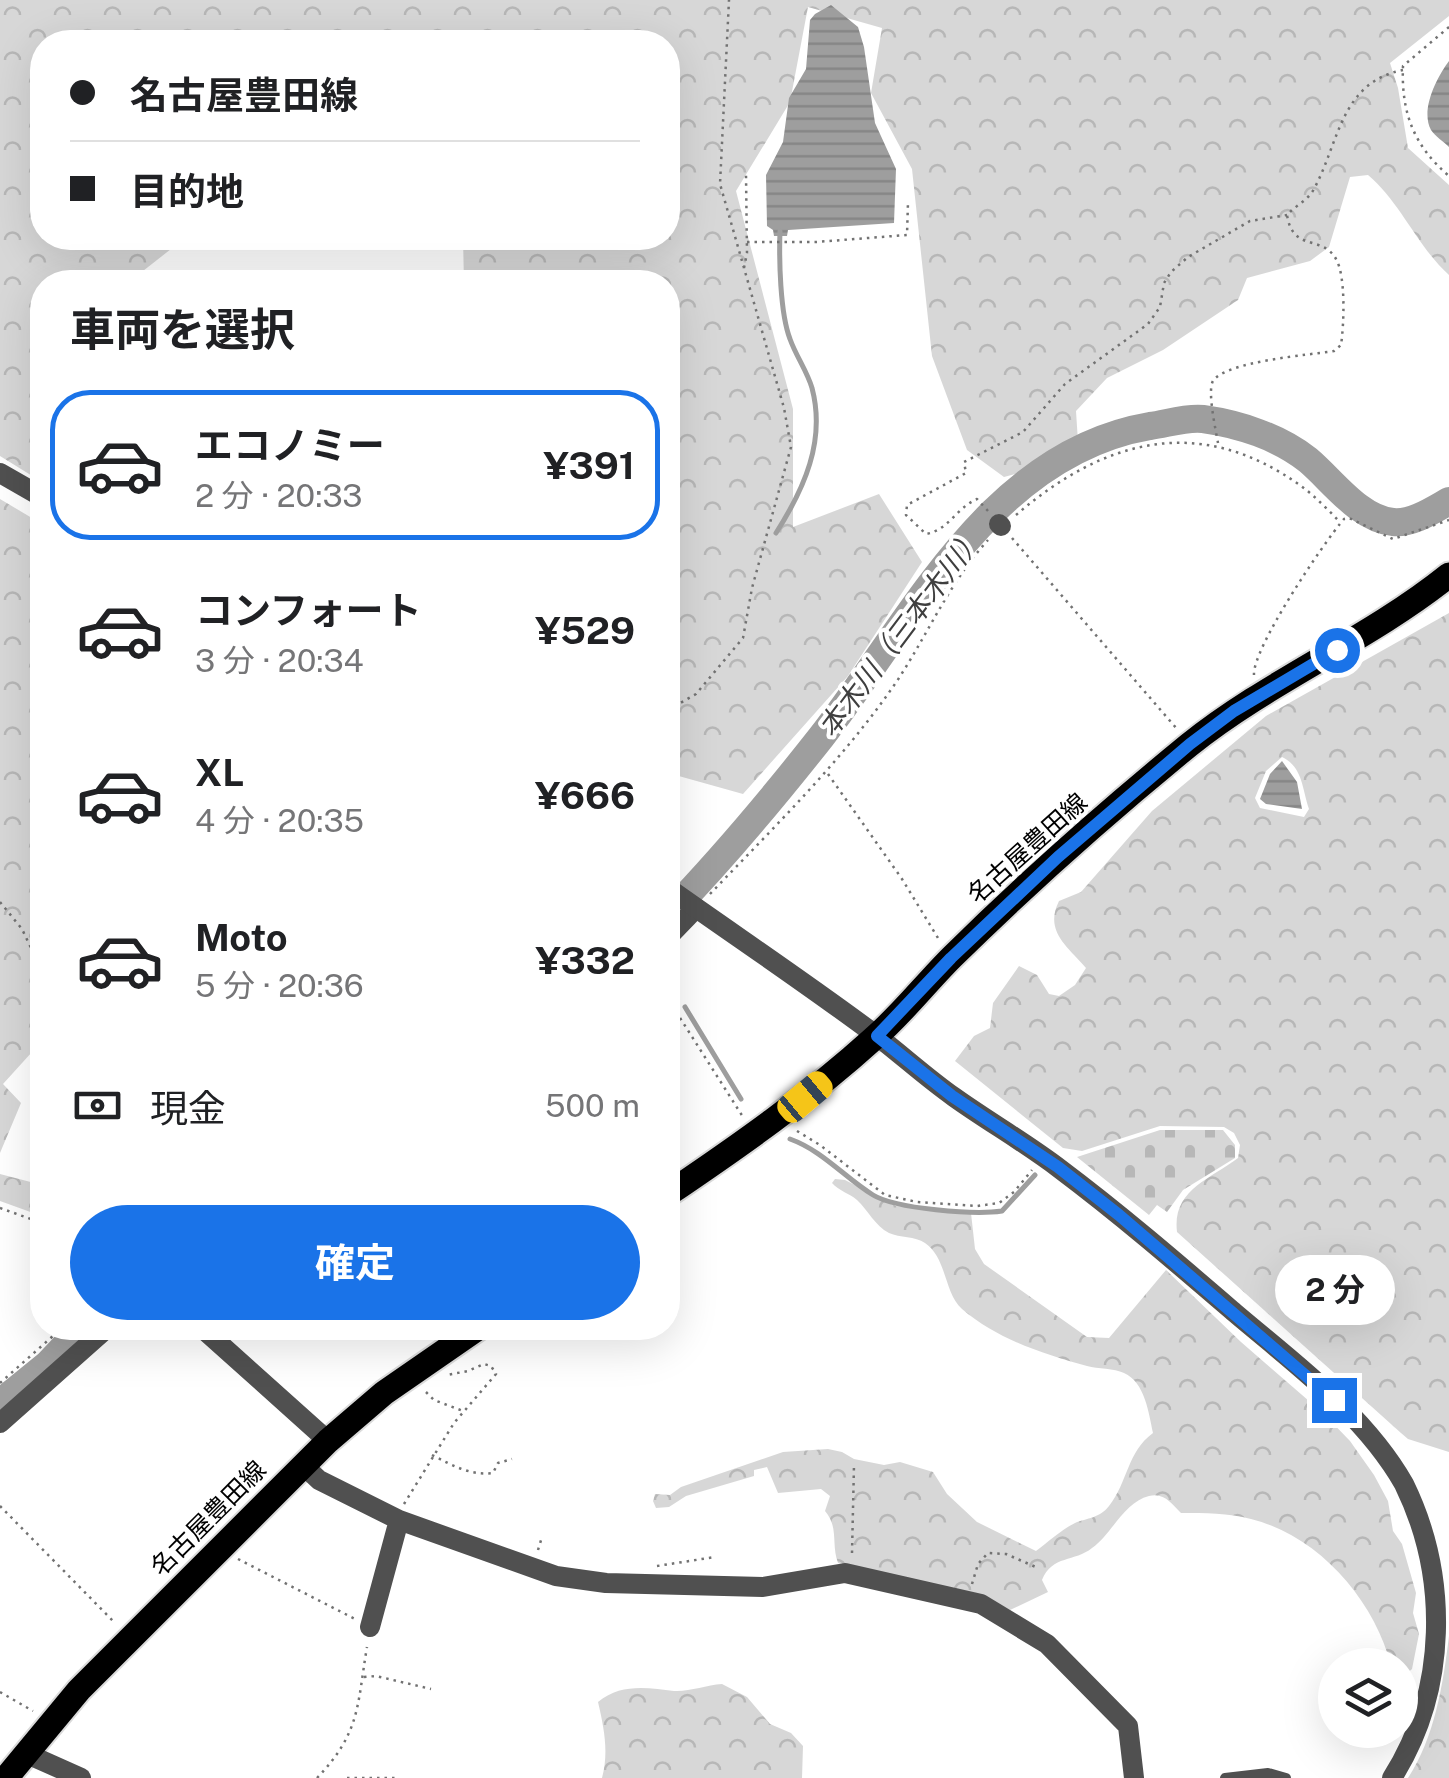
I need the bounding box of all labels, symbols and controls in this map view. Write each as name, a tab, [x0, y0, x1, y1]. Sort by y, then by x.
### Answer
text: 名古屋豊田線	[130, 73, 358, 118]
text: 目的地	[130, 169, 244, 214]
text: 車両を選択	[70, 303, 295, 356]
icon: car	[75, 420, 165, 510]
text: エコノミー	[195, 423, 385, 468]
text: ¥391	[544, 443, 635, 488]
text: 2 分 · 20:33	[195, 477, 363, 514]
water label: 本木川（三本木川）	[811, 521, 989, 743]
icon: car	[75, 585, 165, 675]
text: コンフォート	[195, 588, 422, 633]
text: ¥529	[535, 608, 635, 653]
route start	[1315, 628, 1360, 673]
text: 3 分 · 20:34	[195, 642, 364, 679]
icon: car	[75, 750, 165, 840]
text: XL	[195, 750, 244, 795]
text: ¥666	[535, 773, 635, 818]
street label: 名古屋豊田線	[961, 787, 1093, 909]
text: 4 分 · 20:35	[195, 802, 364, 839]
icon: car	[75, 915, 165, 1005]
text: Moto	[195, 915, 288, 960]
text: ¥332	[535, 938, 635, 983]
text: 5 分 · 20:36	[195, 967, 364, 1004]
car	[772, 1066, 838, 1128]
icon: cash	[70, 1078, 125, 1133]
text: 現金	[150, 1086, 226, 1131]
text: 500 m	[545, 1087, 640, 1124]
button: 確定	[70, 1205, 640, 1320]
callout: 2 分	[1274, 1255, 1394, 1325]
text: 2 分	[1305, 1271, 1365, 1308]
route end	[1312, 1378, 1357, 1423]
street label: 名古屋豊田線	[144, 1454, 272, 1582]
map controls	[1318, 1648, 1418, 1748]
button: layers	[1318, 1648, 1418, 1748]

